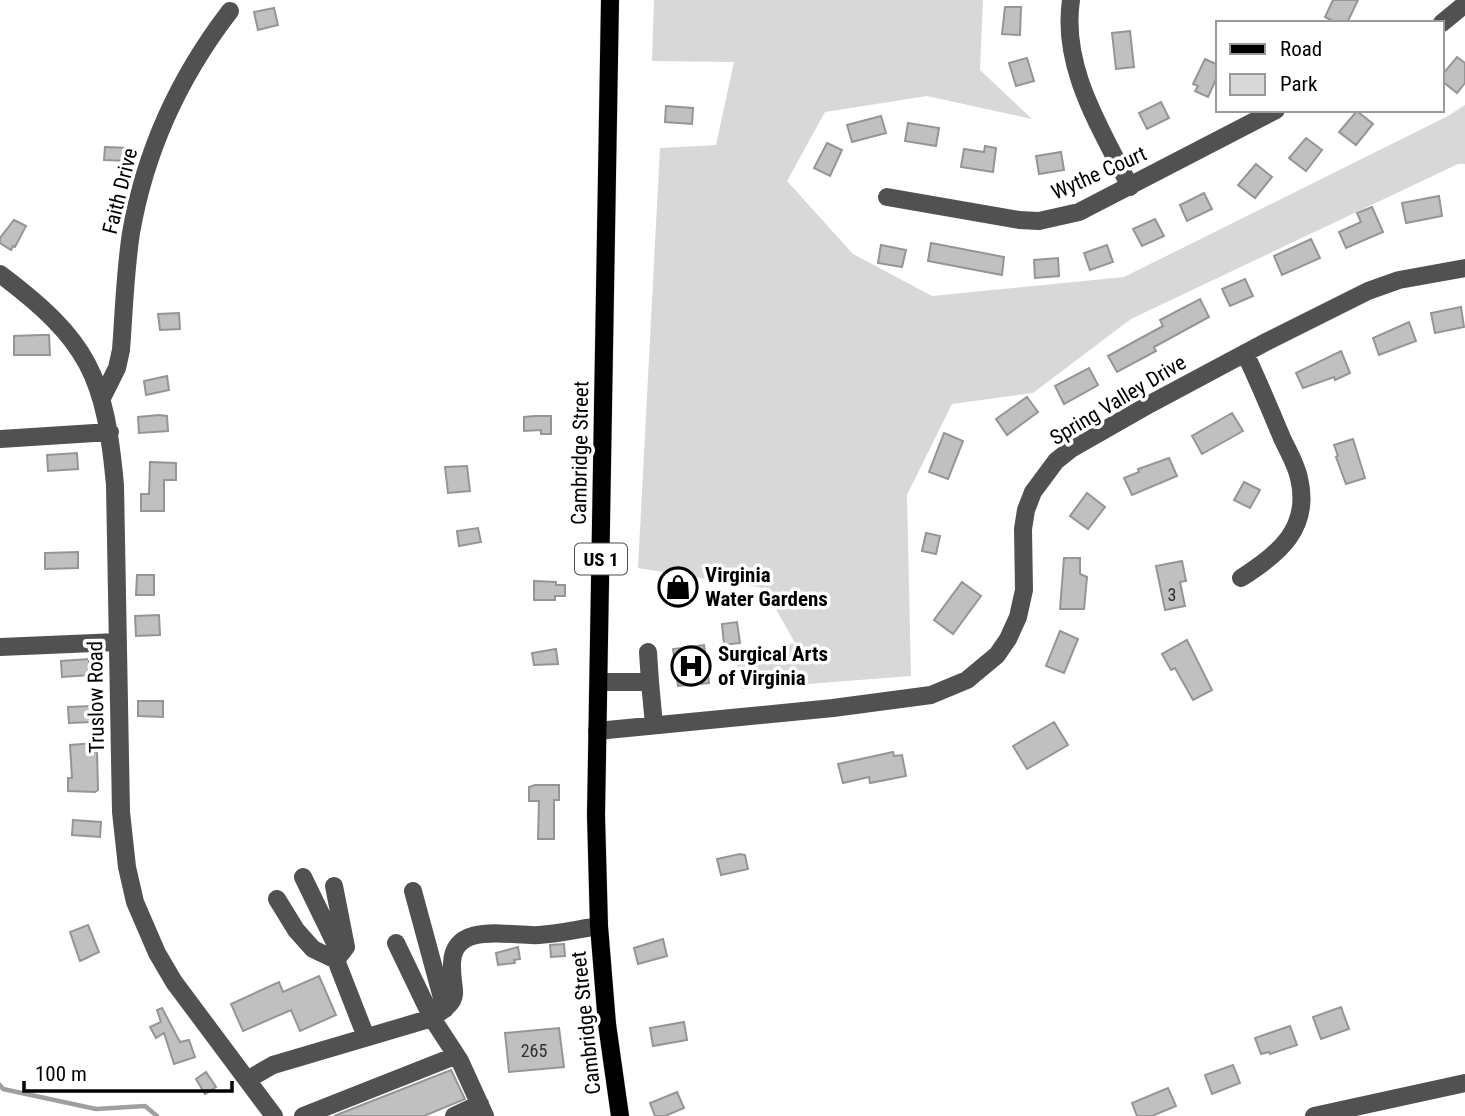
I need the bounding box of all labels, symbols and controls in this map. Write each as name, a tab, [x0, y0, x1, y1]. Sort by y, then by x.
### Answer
legend	[1216, 21, 1444, 112]
text: Road	[1280, 37, 1322, 61]
text: Park	[1280, 72, 1318, 96]
street label: Wythe Court	[1048, 141, 1150, 205]
street label: Faith Drive	[98, 145, 142, 236]
street label: Spring Valley Drive	[1046, 350, 1190, 450]
street label: Cambridge Street	[567, 381, 593, 525]
road number: US 1	[575, 544, 627, 574]
place label: Virginia Water Gardens	[705, 563, 828, 611]
shop icon: Virginia Water Gardens	[657, 566, 699, 608]
house number: 3	[1168, 584, 1176, 605]
street label: Truslow Road	[83, 641, 109, 753]
place label: Surgical Arts of Virginia	[718, 642, 828, 690]
hospital icon: Surgical Arts of Virginia	[670, 645, 712, 687]
street label: Cambridge Street	[567, 950, 605, 1096]
house number: 265	[521, 1040, 547, 1061]
scale bar	[24, 1050, 233, 1094]
text: 100 m	[35, 1062, 87, 1086]

